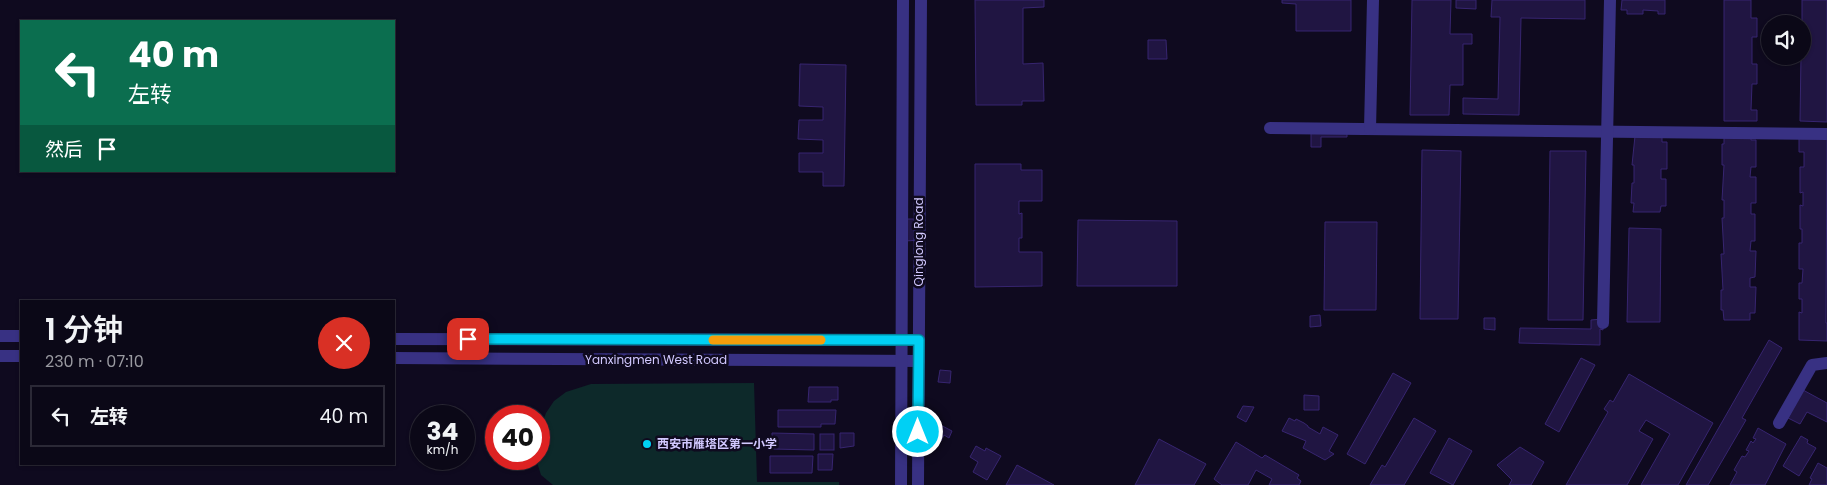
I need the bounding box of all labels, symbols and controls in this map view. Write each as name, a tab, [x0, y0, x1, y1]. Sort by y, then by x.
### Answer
map controls	[1761, 15, 1811, 65]
button: sound	[1761, 15, 1811, 65]
text: 40 m	[128, 30, 219, 79]
icon: left	[45, 40, 110, 105]
text: 左转	[128, 79, 172, 110]
icon: arrive	[93, 135, 121, 163]
text: 然后	[45, 136, 83, 163]
street label: Qinglong Road	[910, 197, 927, 287]
text: 1 分钟	[45, 308, 123, 351]
button: close	[318, 317, 370, 369]
pin	[447, 318, 489, 360]
icon: arrive	[454, 325, 482, 353]
text: 230 m · 07:10	[45, 350, 144, 373]
street label: Yanxingmen West Road	[585, 351, 727, 368]
icon: left	[47, 402, 75, 430]
text: 左转	[90, 403, 128, 430]
text: 40 m	[319, 403, 368, 430]
speed limit sign: 40	[485, 405, 550, 470]
position arrow	[891, 405, 943, 457]
text: 34	[426, 414, 459, 449]
place label: 西安市雁塔区第一小学	[657, 435, 777, 452]
marker: 西安市雁塔区第一小学	[641, 438, 653, 450]
text: km/h	[427, 441, 458, 458]

